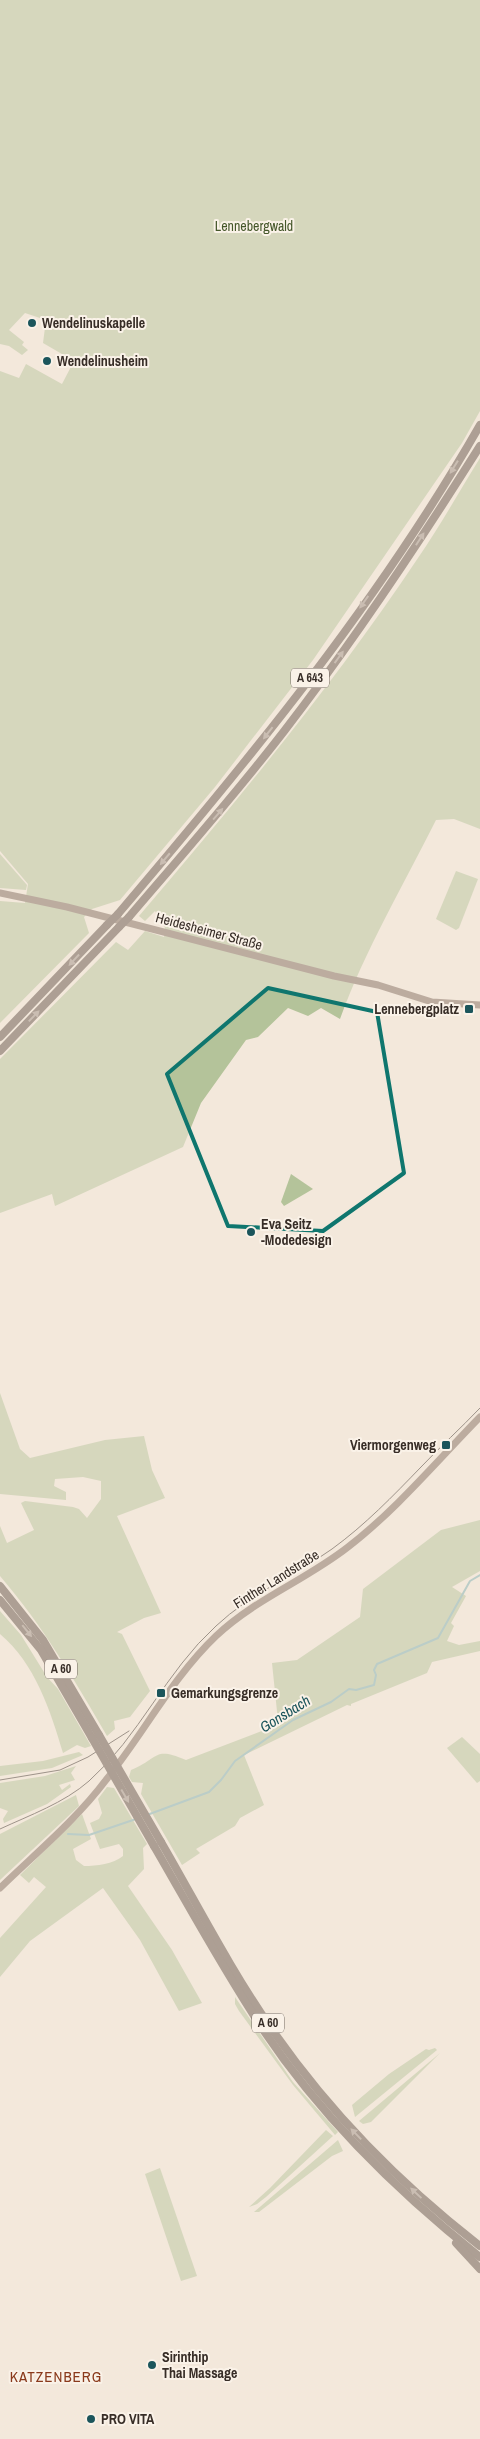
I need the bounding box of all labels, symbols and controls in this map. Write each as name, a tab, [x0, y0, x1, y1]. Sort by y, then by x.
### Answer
park label: Lennebergwald	[215, 217, 293, 235]
place label: Wendelinuskapelle	[42, 314, 145, 332]
marker: Wendelinuskapelle	[26, 317, 38, 329]
place label: Wendelinusheim	[57, 352, 148, 370]
marker: Wendelinusheim	[41, 355, 53, 367]
one-way arrow	[450, 460, 459, 474]
one-way arrow	[416, 532, 425, 545]
one-way arrow	[359, 595, 370, 608]
one-way arrow	[333, 651, 344, 664]
road number: A 643	[291, 668, 329, 688]
one-way arrow	[263, 726, 273, 740]
one-way arrow	[212, 808, 224, 820]
one-way arrow	[159, 852, 170, 865]
street label: Heidesheimer Straße	[154, 908, 264, 954]
one-way arrow	[68, 954, 80, 966]
place label: Lennebergplatz	[374, 1000, 459, 1018]
marker: Lennebergplatz	[463, 1003, 475, 1015]
one-way arrow	[28, 1010, 40, 1022]
place label: Eva Seitz -Modedesign	[261, 1215, 332, 1249]
marker: Eva Seitz -Modedesign	[245, 1226, 257, 1238]
place label: Viermorgenweg	[350, 1436, 436, 1454]
marker: Viermorgenweg	[440, 1439, 452, 1451]
street label: Finther Landstraße	[230, 1545, 322, 1613]
one-way arrow	[22, 1625, 33, 1638]
road number: A 60	[45, 1660, 77, 1678]
place label: Gemarkungsgrenze	[171, 1684, 278, 1702]
marker: Gemarkungsgrenze	[155, 1687, 167, 1699]
water label: Gonsbach	[255, 1690, 314, 1737]
one-way arrow	[121, 1789, 130, 1802]
road number: A 60	[252, 2014, 284, 2032]
one-way arrow	[350, 2129, 362, 2141]
one-way arrow	[410, 2187, 422, 2199]
place label: Sirinthip Thai Massage	[162, 2348, 237, 2382]
marker: Sirinthip Thai Massage	[146, 2359, 158, 2371]
district label: KATZENBERG	[10, 2366, 102, 2387]
place label: PRO VITA	[101, 2410, 155, 2428]
marker: PRO VITA	[85, 2413, 97, 2425]

